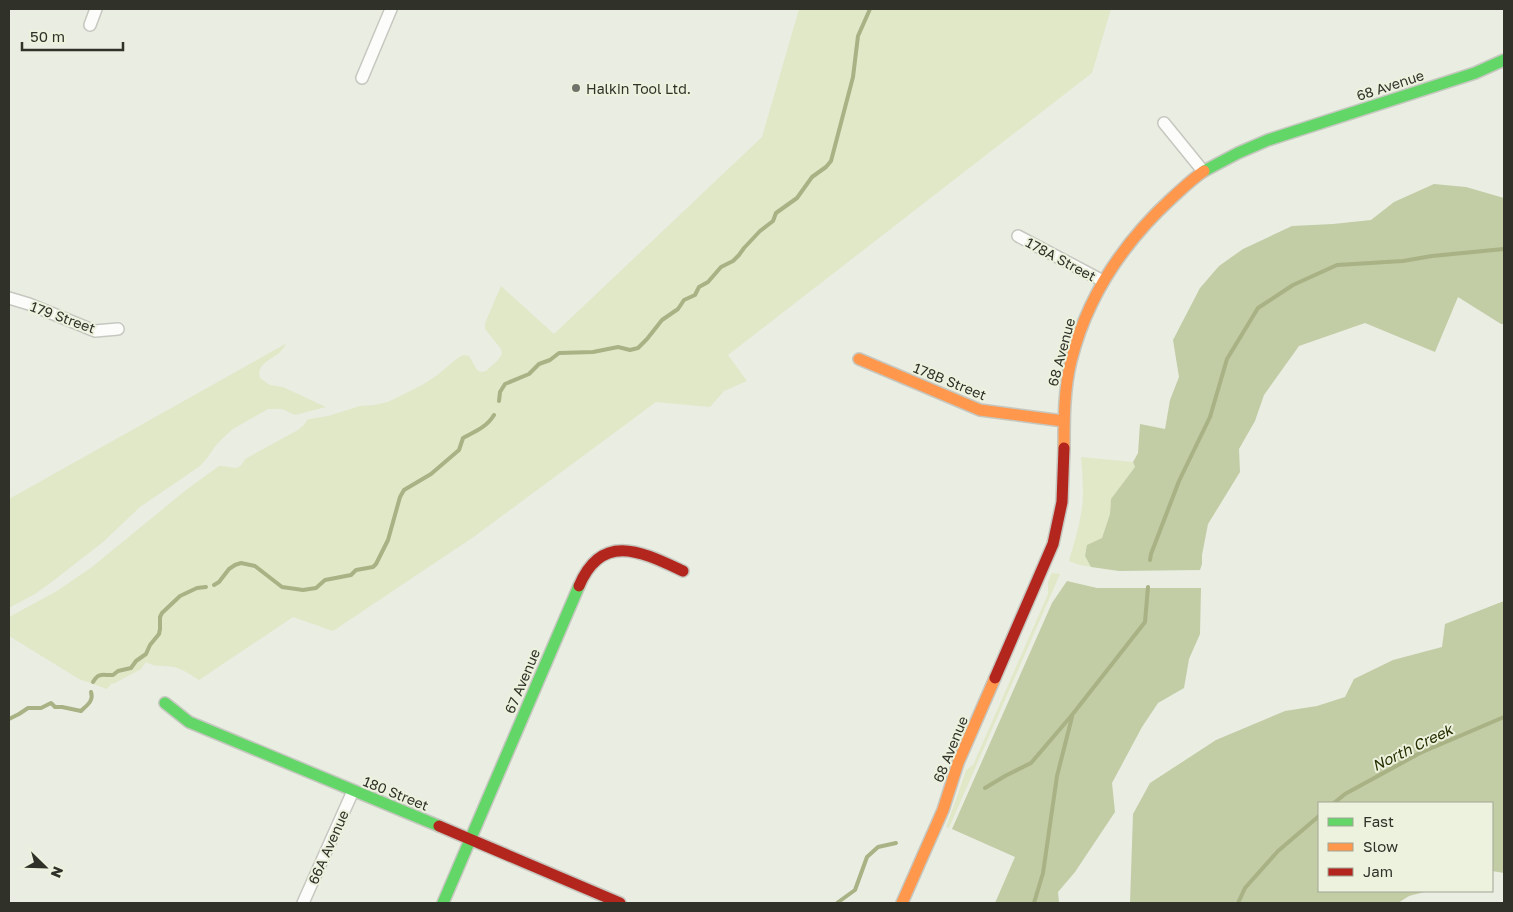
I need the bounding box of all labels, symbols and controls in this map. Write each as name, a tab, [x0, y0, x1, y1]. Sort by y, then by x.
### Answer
scale bar	[22, 20, 124, 52]
text: 50 m	[30, 27, 65, 45]
street label: 68 Avenue	[1354, 66, 1426, 104]
place label: Halkin Tool Ltd.	[586, 80, 691, 97]
marker: Halkin Tool Ltd.	[570, 82, 582, 94]
street label: 178A Street	[1023, 233, 1099, 285]
street label: 179 Street	[28, 297, 98, 337]
street label: 68 Avenue	[1044, 316, 1078, 388]
street label: 178B Street	[911, 359, 989, 403]
street label: 67 Avenue	[501, 646, 543, 716]
street label: 68 Avenue	[929, 713, 971, 785]
water label: North Creek	[1369, 719, 1457, 774]
street label: 180 Street	[361, 772, 431, 814]
legend	[1318, 802, 1493, 892]
street label: 66A Avenue	[304, 807, 352, 887]
text: Fast	[1363, 812, 1394, 830]
text: Slow	[1363, 837, 1398, 855]
north arrow	[20, 842, 70, 892]
text: Jam	[1363, 862, 1393, 880]
text: N	[48, 864, 67, 880]

